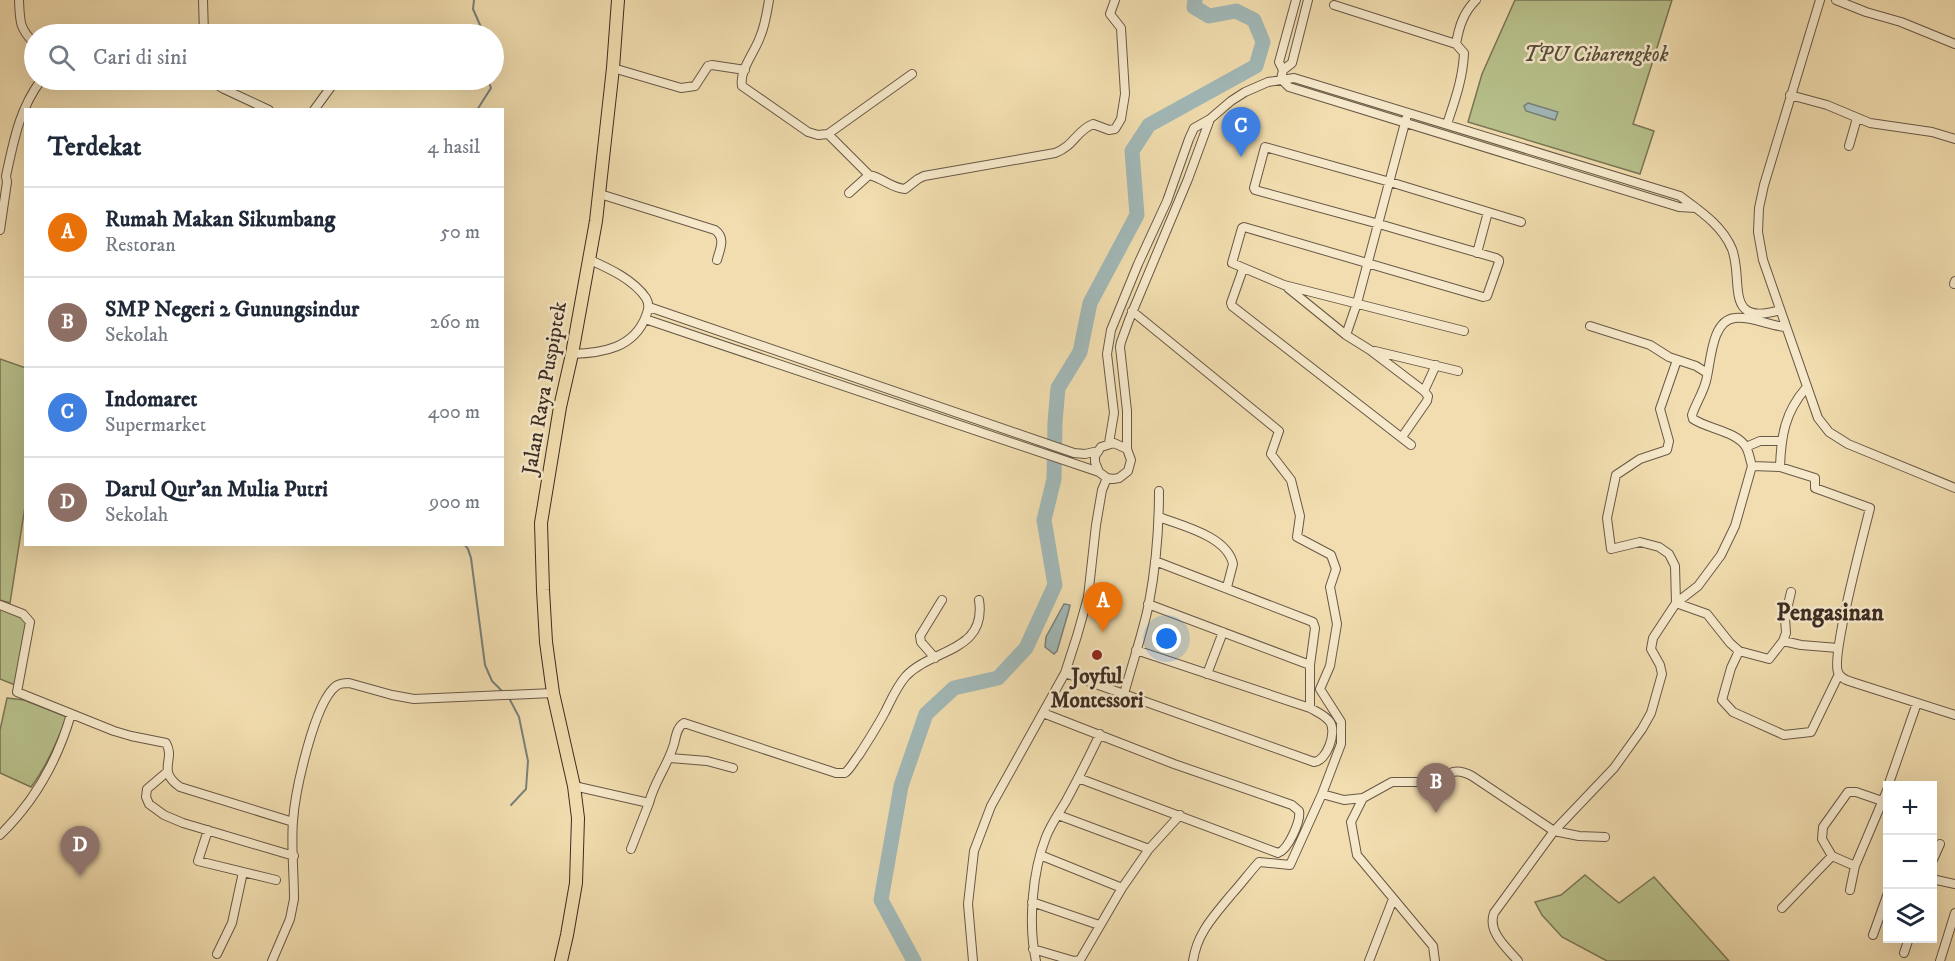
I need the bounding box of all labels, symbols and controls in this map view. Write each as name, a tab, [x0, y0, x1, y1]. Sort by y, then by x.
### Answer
search box	[24, 24, 504, 90]
icon: search	[45, 41, 78, 74]
park label: TPU Cibarengkok	[1524, 42, 1669, 68]
text: Cari di sini	[93, 44, 187, 71]
pin: C	[1222, 108, 1260, 157]
text: Terdekat	[48, 131, 141, 164]
text: 4 hasil	[427, 135, 480, 160]
text: Rumah Makan Sikumbang	[105, 206, 335, 233]
text: A	[61, 220, 74, 245]
text: 50 m	[440, 220, 480, 245]
text: Restoran	[105, 233, 176, 258]
text: SMP Negeri 2 Gunungsindur	[105, 296, 359, 323]
street label: Jalan Raya Puspiptek	[517, 299, 573, 479]
text: B	[61, 310, 74, 335]
text: 260 m	[430, 310, 480, 335]
text: Sekolah	[105, 323, 168, 348]
text: Indomaret	[105, 386, 197, 413]
text: C	[61, 400, 74, 425]
text: 400 m	[428, 400, 480, 425]
text: Supermarket	[105, 413, 206, 438]
text: Darul Qur'an Mulia Putri	[105, 476, 328, 503]
text: D	[60, 490, 75, 515]
text: 900 m	[429, 490, 480, 515]
text: Sekolah	[105, 503, 168, 528]
pin: A	[1084, 582, 1122, 632]
district label: Pengasinan	[1776, 598, 1884, 628]
your location	[1152, 624, 1181, 653]
marker: Joyful Montessori	[1090, 648, 1104, 662]
place label: Joyful Montessori	[1051, 664, 1144, 714]
pin: B	[1416, 764, 1456, 813]
map controls	[1883, 781, 1937, 943]
button: +	[1883, 781, 1937, 835]
pin: D	[60, 826, 100, 876]
button: −	[1883, 835, 1937, 889]
button: layers	[1883, 889, 1937, 943]

